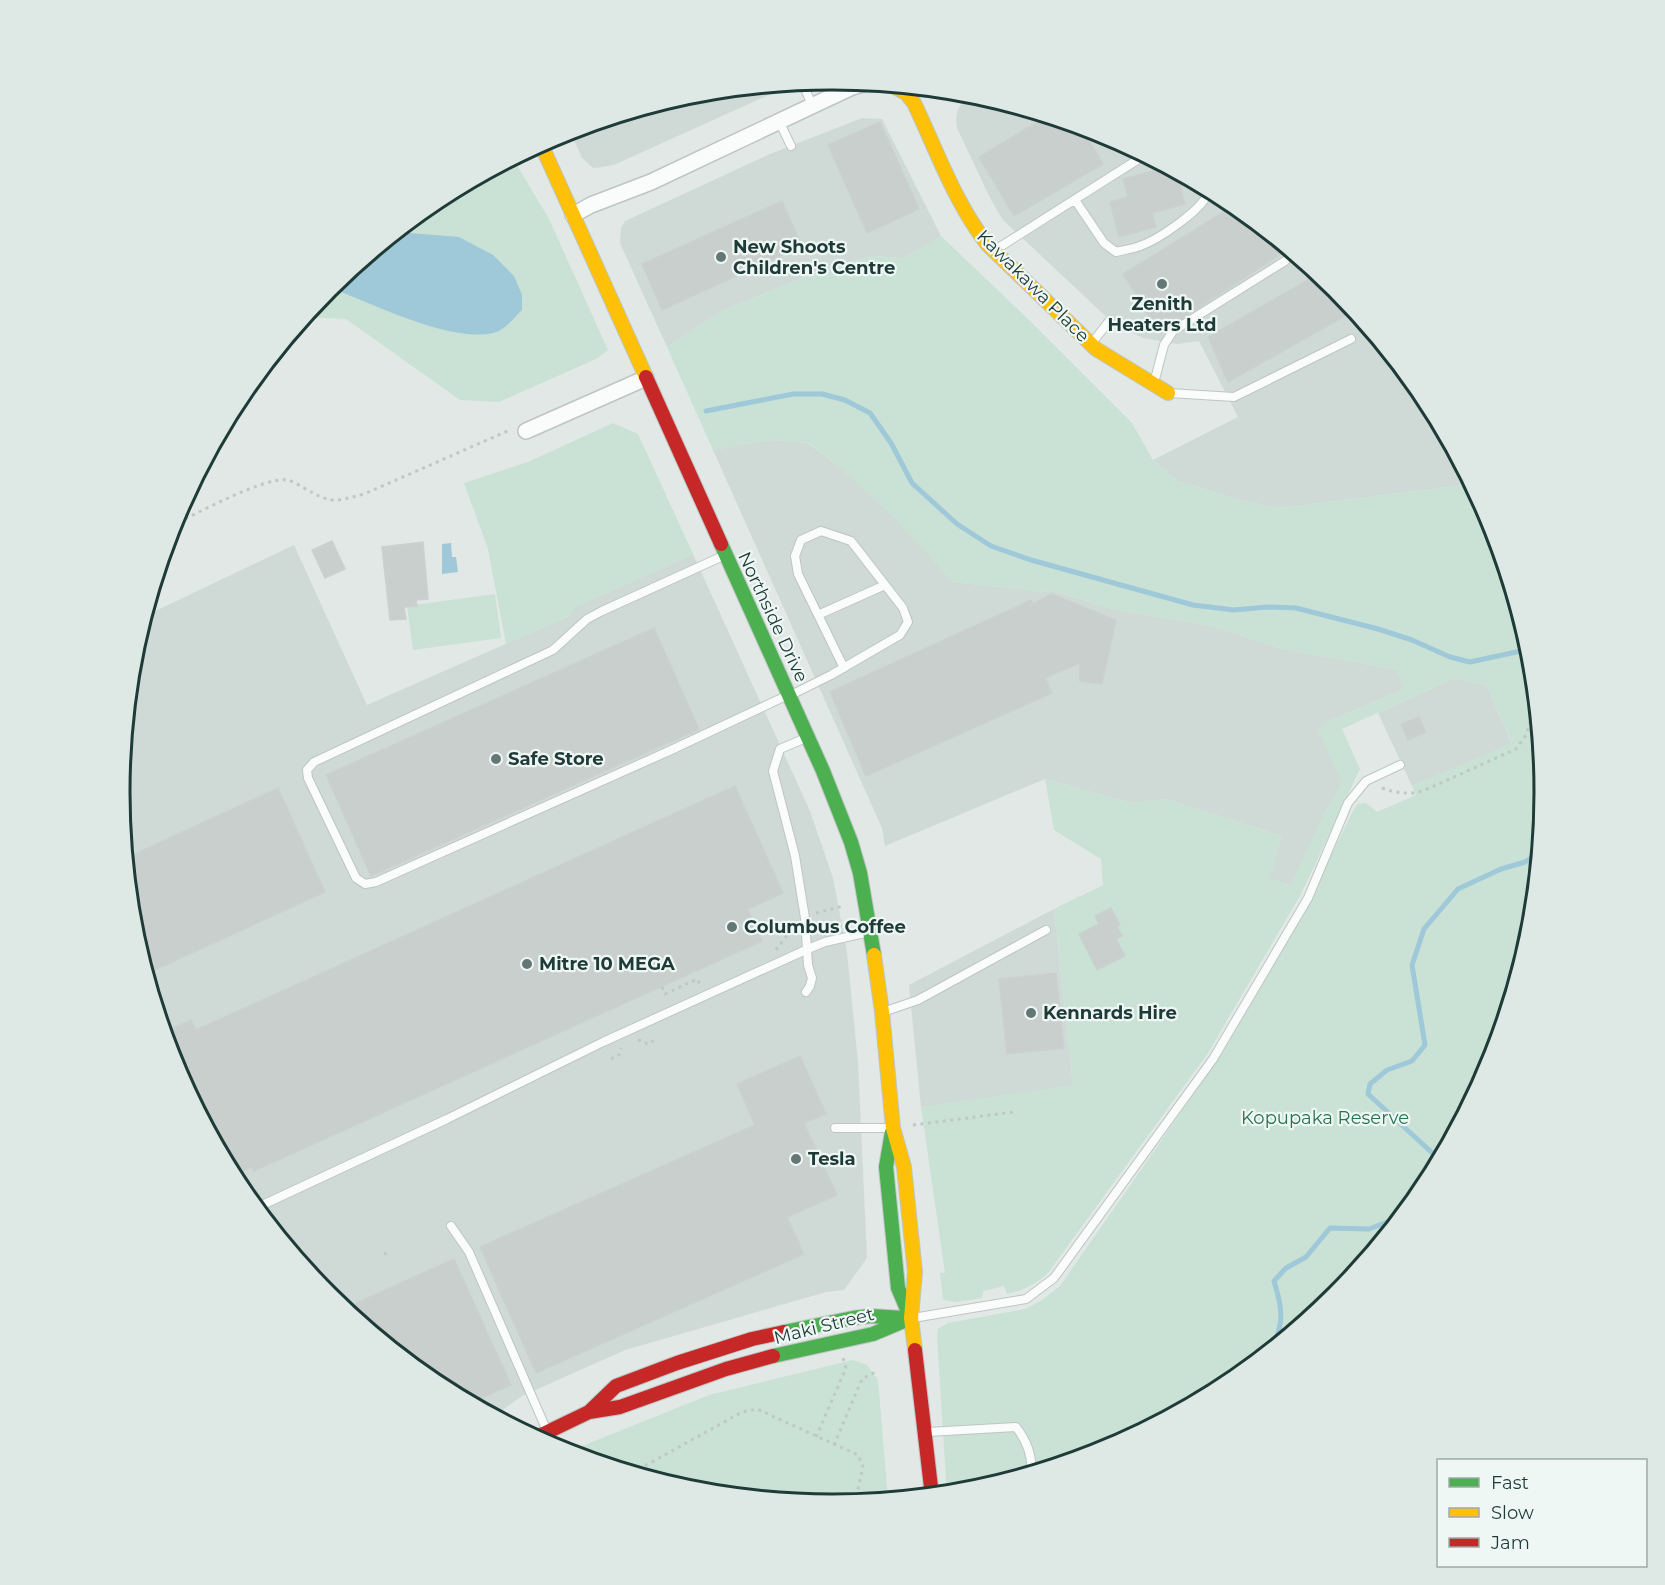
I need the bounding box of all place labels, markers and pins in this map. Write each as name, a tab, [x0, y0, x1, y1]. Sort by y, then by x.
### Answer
place label: New Shoots Children's Centre	[733, 236, 895, 279]
marker: New Shoots Children's Centre	[714, 250, 728, 264]
marker: Zenith Heaters Ltd	[1155, 277, 1169, 291]
place label: Zenith Heaters Ltd	[1108, 293, 1216, 336]
place label: Safe Store	[508, 748, 604, 770]
marker: Safe Store	[489, 752, 503, 766]
place label: Columbus Coffee	[744, 916, 906, 938]
marker: Columbus Coffee	[725, 920, 739, 934]
place label: Mitre 10 MEGA	[539, 953, 675, 975]
marker: Mitre 10 MEGA	[520, 957, 534, 971]
place label: Kennards Hire	[1043, 1002, 1177, 1024]
marker: Kennards Hire	[1024, 1006, 1038, 1020]
place label: Tesla	[808, 1148, 856, 1170]
marker: Tesla	[789, 1152, 803, 1166]

